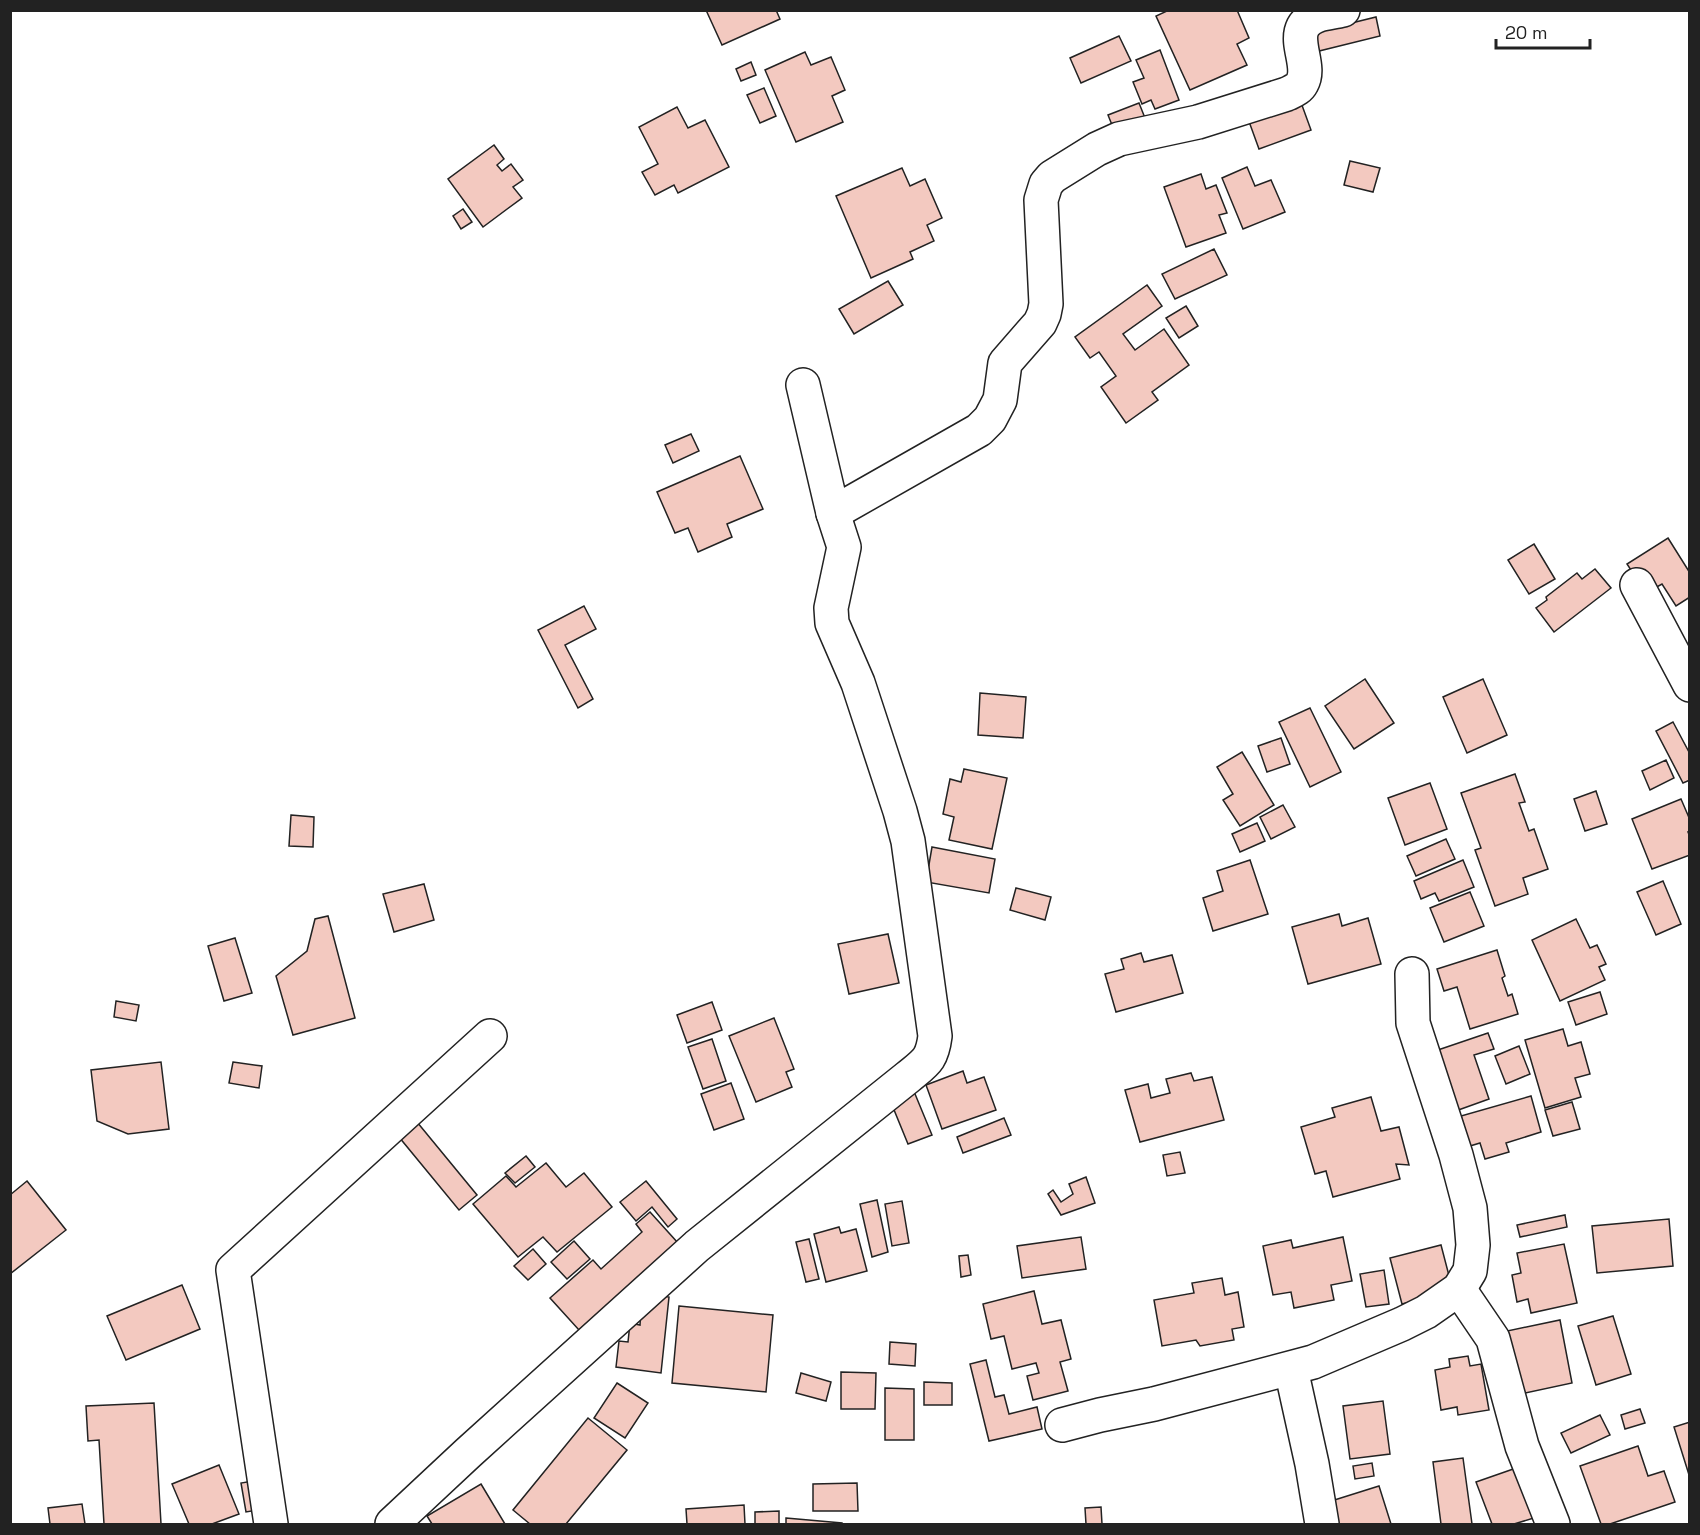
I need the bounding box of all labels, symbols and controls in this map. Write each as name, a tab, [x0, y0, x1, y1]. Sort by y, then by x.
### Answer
scale bar	[1496, 12, 1590, 50]
text: 20 m	[1505, 21, 1548, 44]

